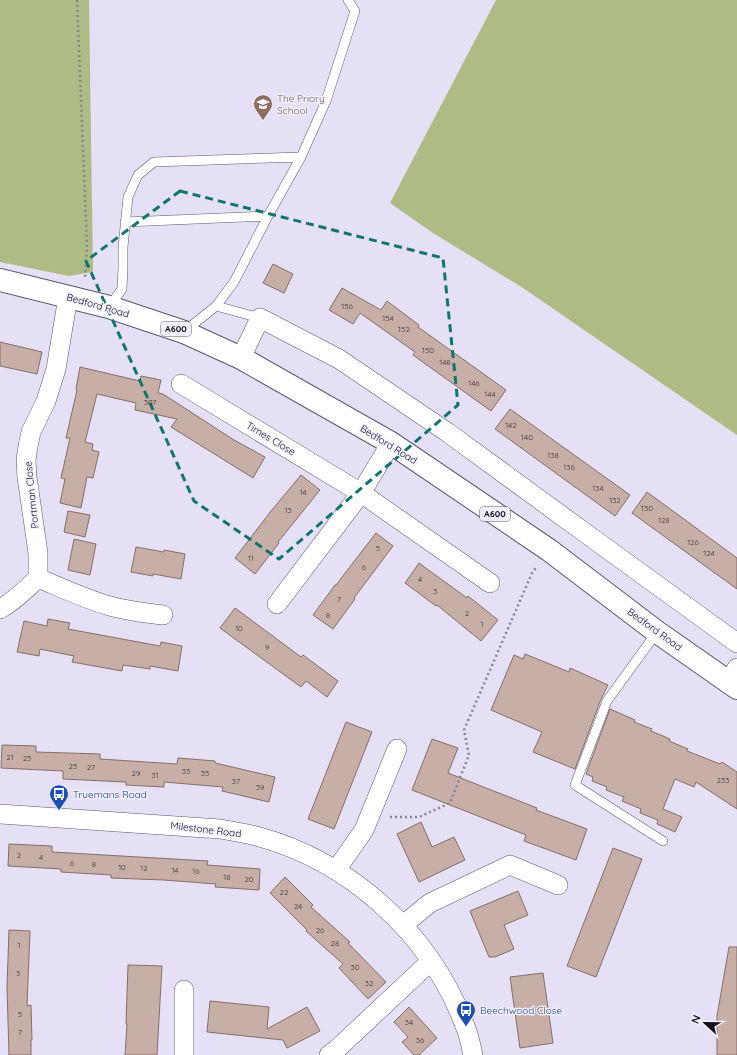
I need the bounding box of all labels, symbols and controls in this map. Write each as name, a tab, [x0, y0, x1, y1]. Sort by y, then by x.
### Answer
place label: The Priory School	[277, 92, 325, 117]
school or university icon: The Priory School	[252, 93, 274, 121]
street label: Bedford Road	[65, 290, 131, 321]
house number: 156	[341, 301, 354, 311]
house number: 154	[382, 313, 394, 323]
road number: A600	[161, 322, 191, 336]
house number: 152	[398, 324, 410, 334]
house number: 150	[422, 345, 434, 355]
house number: 148	[439, 357, 451, 367]
house number: 146	[468, 378, 480, 388]
house number: 144	[484, 389, 496, 399]
house number: 307	[144, 397, 156, 407]
street label: Times Close	[244, 419, 298, 458]
house number: 142	[505, 420, 517, 430]
street label: Bedford Road	[358, 422, 420, 467]
house number: 140	[521, 432, 533, 442]
house number: 138	[547, 450, 559, 460]
street label: Portman Close	[21, 460, 42, 529]
house number: 136	[563, 462, 575, 472]
house number: 134	[592, 483, 604, 493]
house number: 14	[299, 487, 307, 497]
house number: 132	[609, 495, 621, 505]
house number: 130	[641, 503, 653, 513]
house number: 13	[284, 505, 292, 515]
road number: A600	[480, 507, 510, 521]
house number: 128	[658, 515, 670, 525]
house number: 126	[687, 537, 700, 547]
house number: 5	[376, 543, 380, 553]
house number: 124	[703, 548, 715, 558]
house number: 11	[248, 553, 254, 563]
house number: 6	[362, 562, 367, 572]
house number: 4	[418, 574, 422, 584]
house number: 3	[433, 586, 437, 596]
house number: 7	[337, 594, 341, 604]
street label: Bedford Road	[625, 605, 685, 654]
house number: 2	[465, 608, 470, 618]
house number: 8	[326, 610, 330, 620]
house number: 1	[481, 619, 484, 629]
house number: 10	[235, 623, 243, 633]
house number: 9	[265, 642, 270, 652]
house number: 21	[6, 752, 14, 762]
house number: 23	[23, 753, 31, 763]
house number: 25	[69, 761, 77, 771]
house number: 27	[87, 762, 95, 772]
house number: 33	[182, 766, 190, 776]
house number: 29	[132, 768, 141, 778]
house number: 35	[201, 768, 209, 778]
house number: 31	[151, 770, 159, 780]
house number: 233	[717, 775, 729, 785]
house number: 37	[232, 776, 240, 786]
house number: 39	[256, 782, 265, 792]
bus stop icon: Truemans Road	[48, 783, 70, 811]
place label: Truemans Road	[73, 788, 147, 801]
street label: Milestone Road	[170, 819, 242, 840]
house number: 2	[17, 850, 22, 860]
house number: 4	[39, 852, 43, 862]
house number: 6	[70, 858, 75, 868]
house number: 8	[92, 859, 96, 869]
house number: 10	[118, 862, 126, 872]
house number: 12	[140, 863, 148, 873]
house number: 14	[171, 865, 179, 875]
house number: 16	[192, 866, 200, 876]
house number: 18	[223, 872, 231, 882]
house number: 20	[244, 874, 254, 884]
house number: 22	[280, 887, 289, 897]
house number: 24	[294, 901, 302, 911]
house number: 26	[316, 925, 325, 935]
house number: 28	[331, 938, 339, 948]
house number: 1	[18, 940, 21, 950]
house number: 30	[351, 962, 360, 972]
house number: 3	[16, 968, 20, 978]
house number: 32	[365, 978, 374, 988]
bus stop icon: Beechwood Close	[455, 999, 477, 1027]
north arrow	[685, 1003, 725, 1043]
place label: Beechwood Close	[480, 1004, 563, 1017]
house number: 5	[18, 1009, 22, 1019]
text: N	[688, 1013, 704, 1026]
house number: 34	[405, 1017, 413, 1027]
house number: 7	[18, 1027, 22, 1037]
house number: 36	[416, 1035, 425, 1045]

